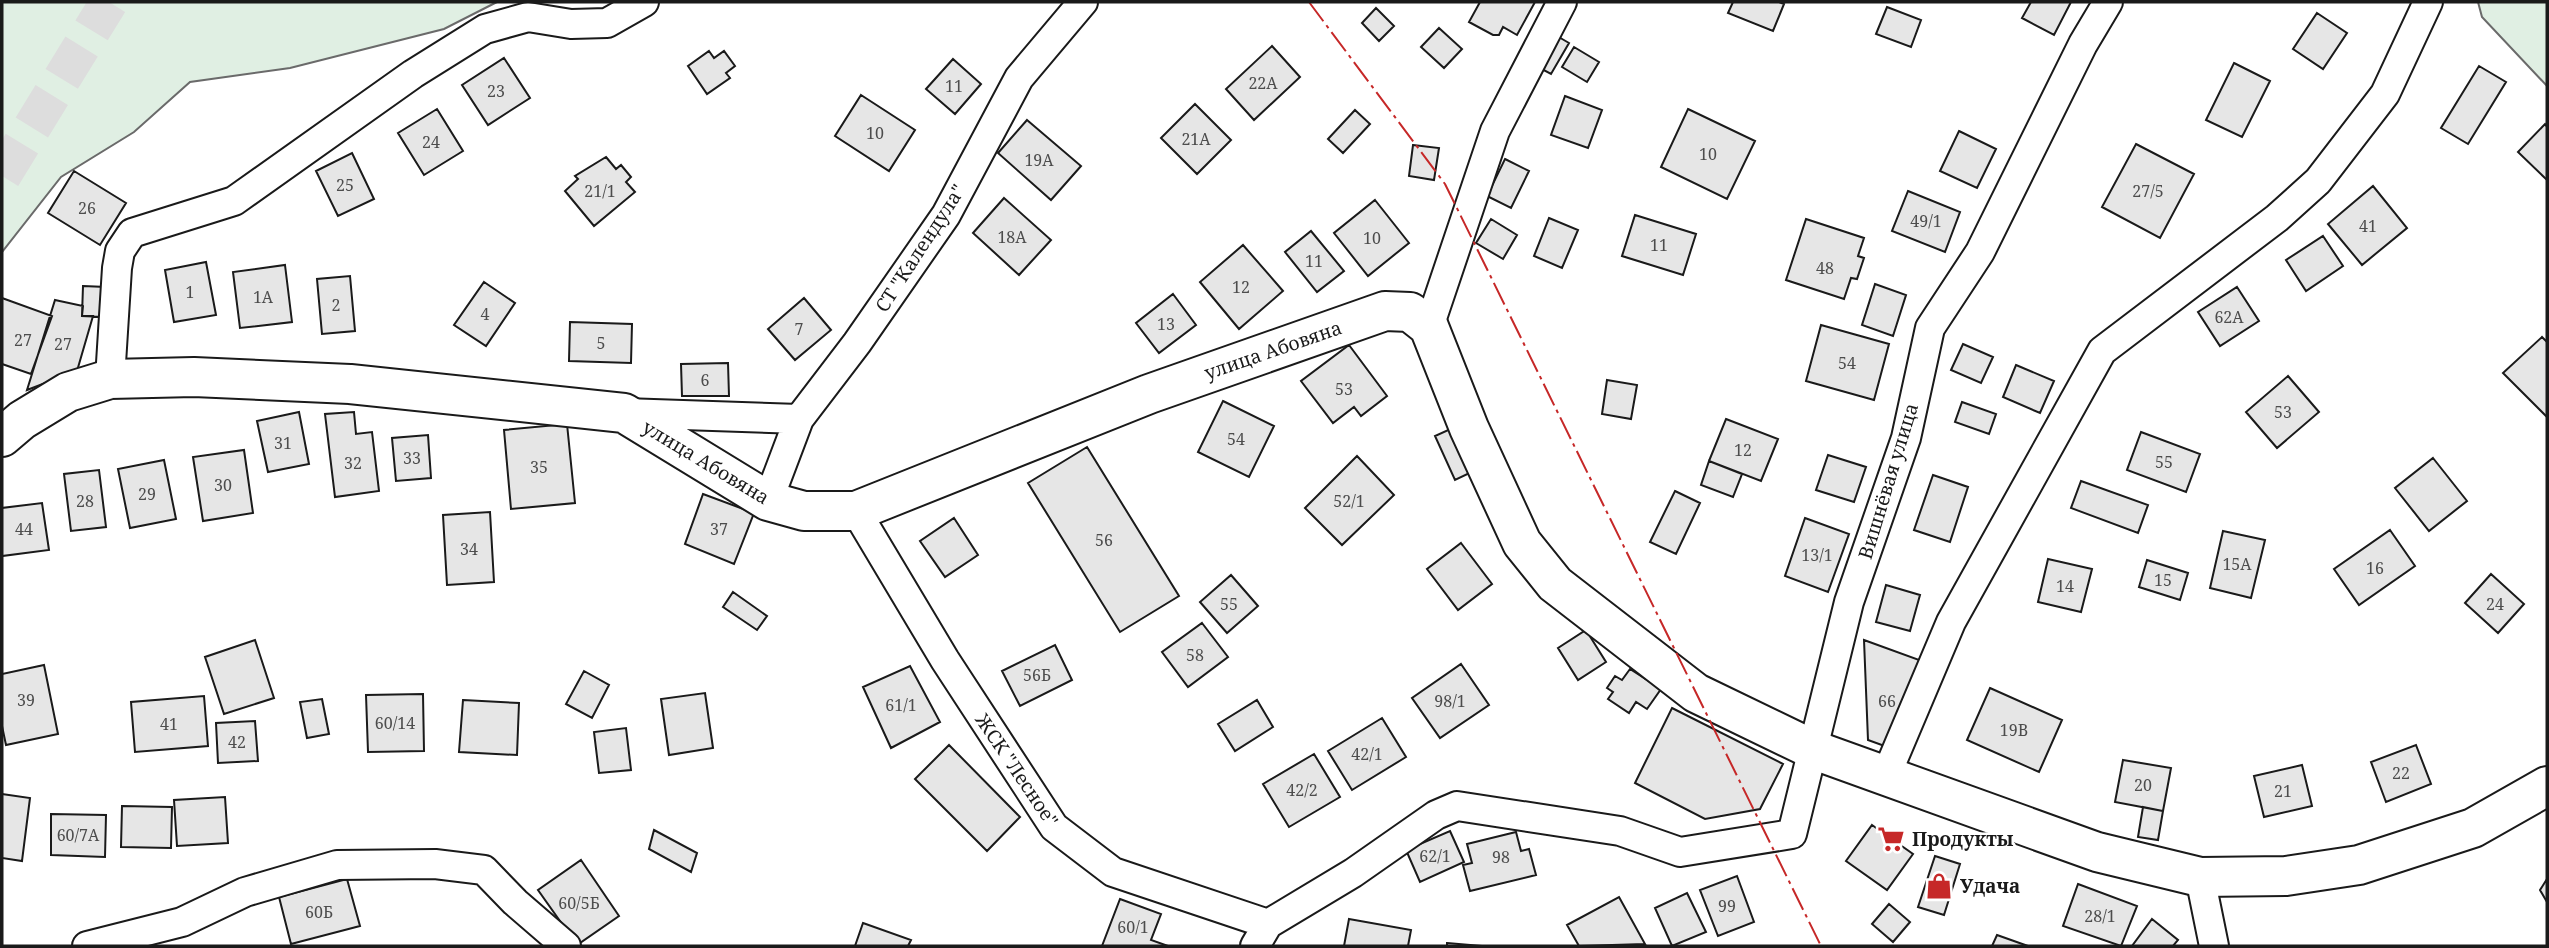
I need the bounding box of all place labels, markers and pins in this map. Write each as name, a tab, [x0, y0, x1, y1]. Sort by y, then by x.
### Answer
supermarket icon: Продукты	[1876, 824, 1906, 854]
place label: Продукты	[1912, 826, 2014, 852]
shop icon: Удача	[1924, 871, 1954, 901]
place label: Удача	[1960, 873, 2020, 899]

